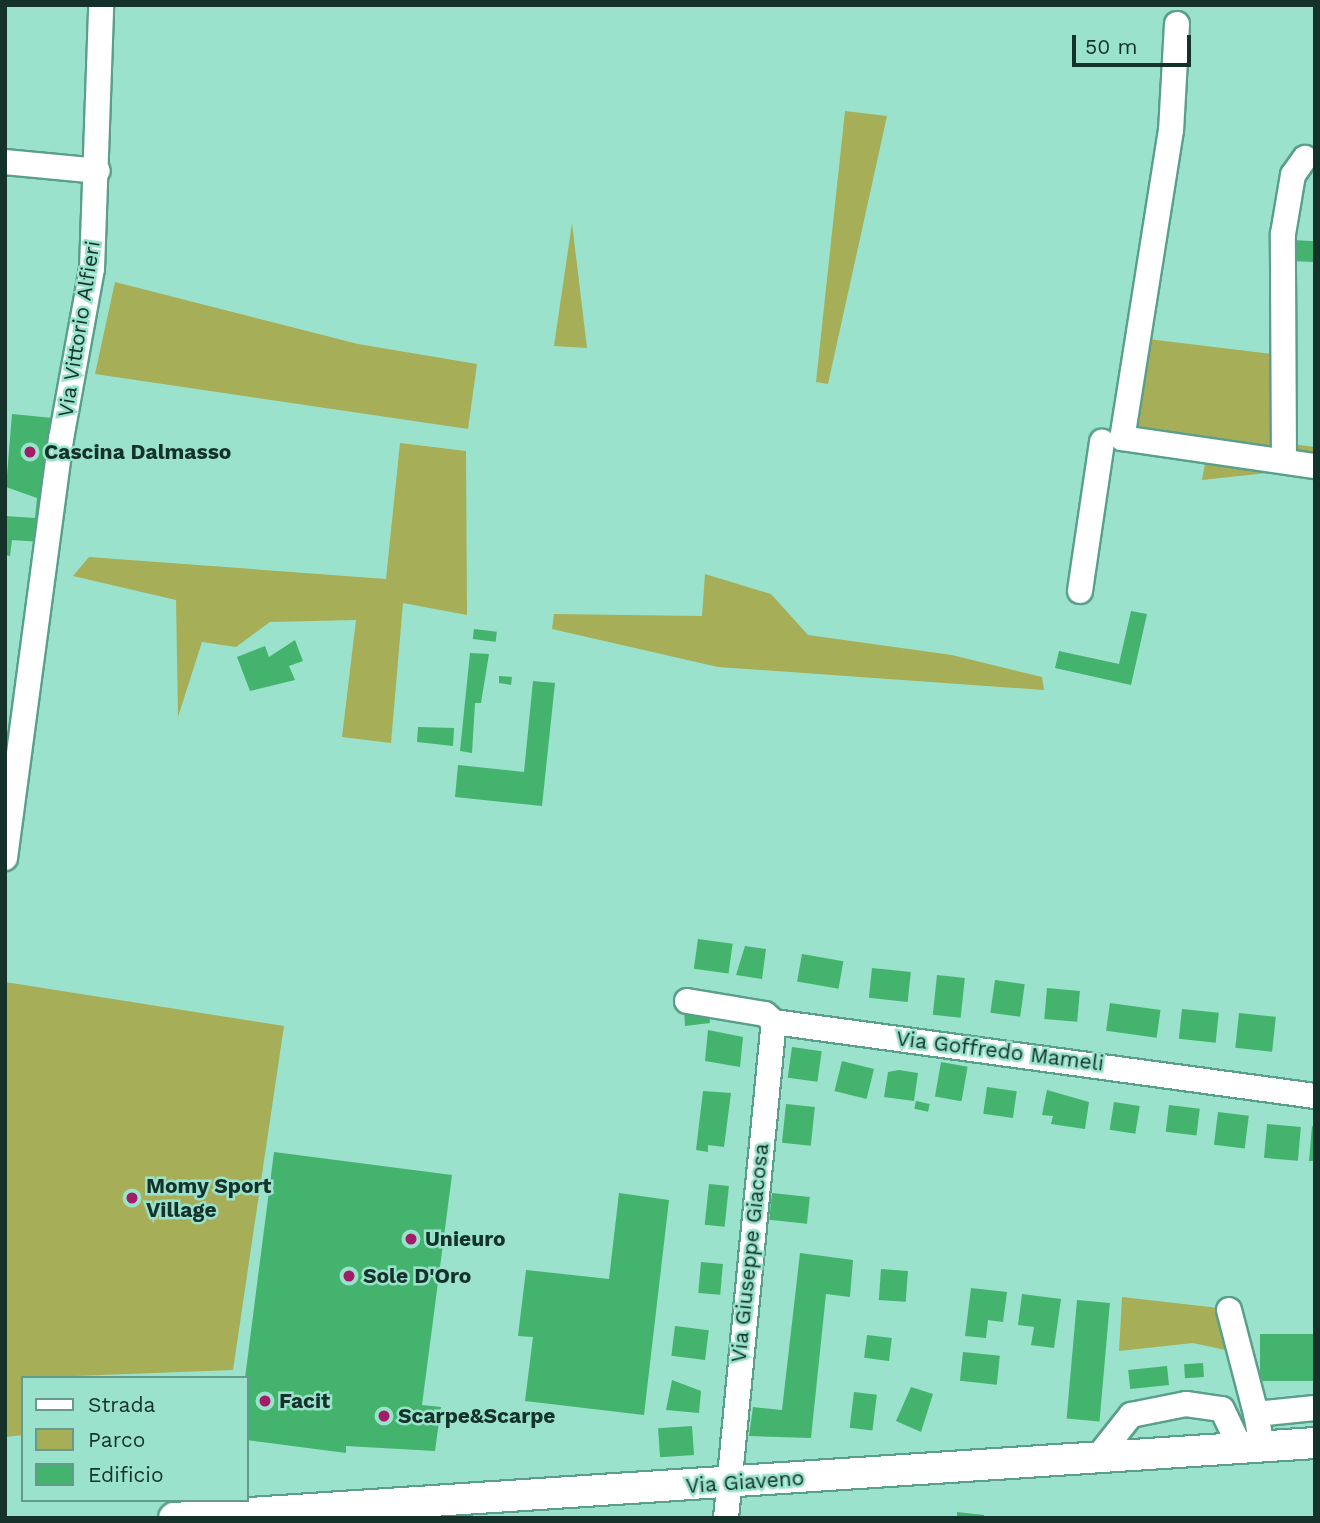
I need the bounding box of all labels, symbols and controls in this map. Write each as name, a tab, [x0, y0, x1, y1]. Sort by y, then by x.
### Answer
scale bar	[1075, 21, 1194, 65]
text: 50 m	[1085, 34, 1137, 59]
street label: Via Vittorio Alfieri	[52, 238, 106, 420]
place label: Cascina Dalmasso	[44, 439, 232, 465]
marker: Cascina Dalmasso	[22, 444, 38, 460]
street label: Via Goffredo Mameli	[895, 1026, 1105, 1076]
street label: Via Giuseppe Giacosa	[726, 1142, 774, 1364]
place label: Momy Sport Village	[146, 1173, 272, 1223]
marker: Momy Sport Village	[124, 1190, 140, 1206]
place label: Unieuro	[425, 1226, 506, 1252]
marker: Unieuro	[403, 1231, 419, 1247]
place label: Sole D'Oro	[363, 1263, 471, 1289]
marker: Sole D'Oro	[341, 1268, 357, 1284]
legend	[21, 1376, 248, 1502]
place label: Facit	[279, 1388, 330, 1414]
text: Strada	[88, 1392, 155, 1417]
marker: Facit	[257, 1393, 273, 1409]
place label: Scarpe&Scarpe	[398, 1403, 555, 1429]
marker: Scarpe&Scarpe	[376, 1408, 392, 1424]
text: Parco	[88, 1427, 145, 1452]
text: Edificio	[88, 1462, 164, 1487]
street label: Via Giaveno	[685, 1465, 805, 1499]

